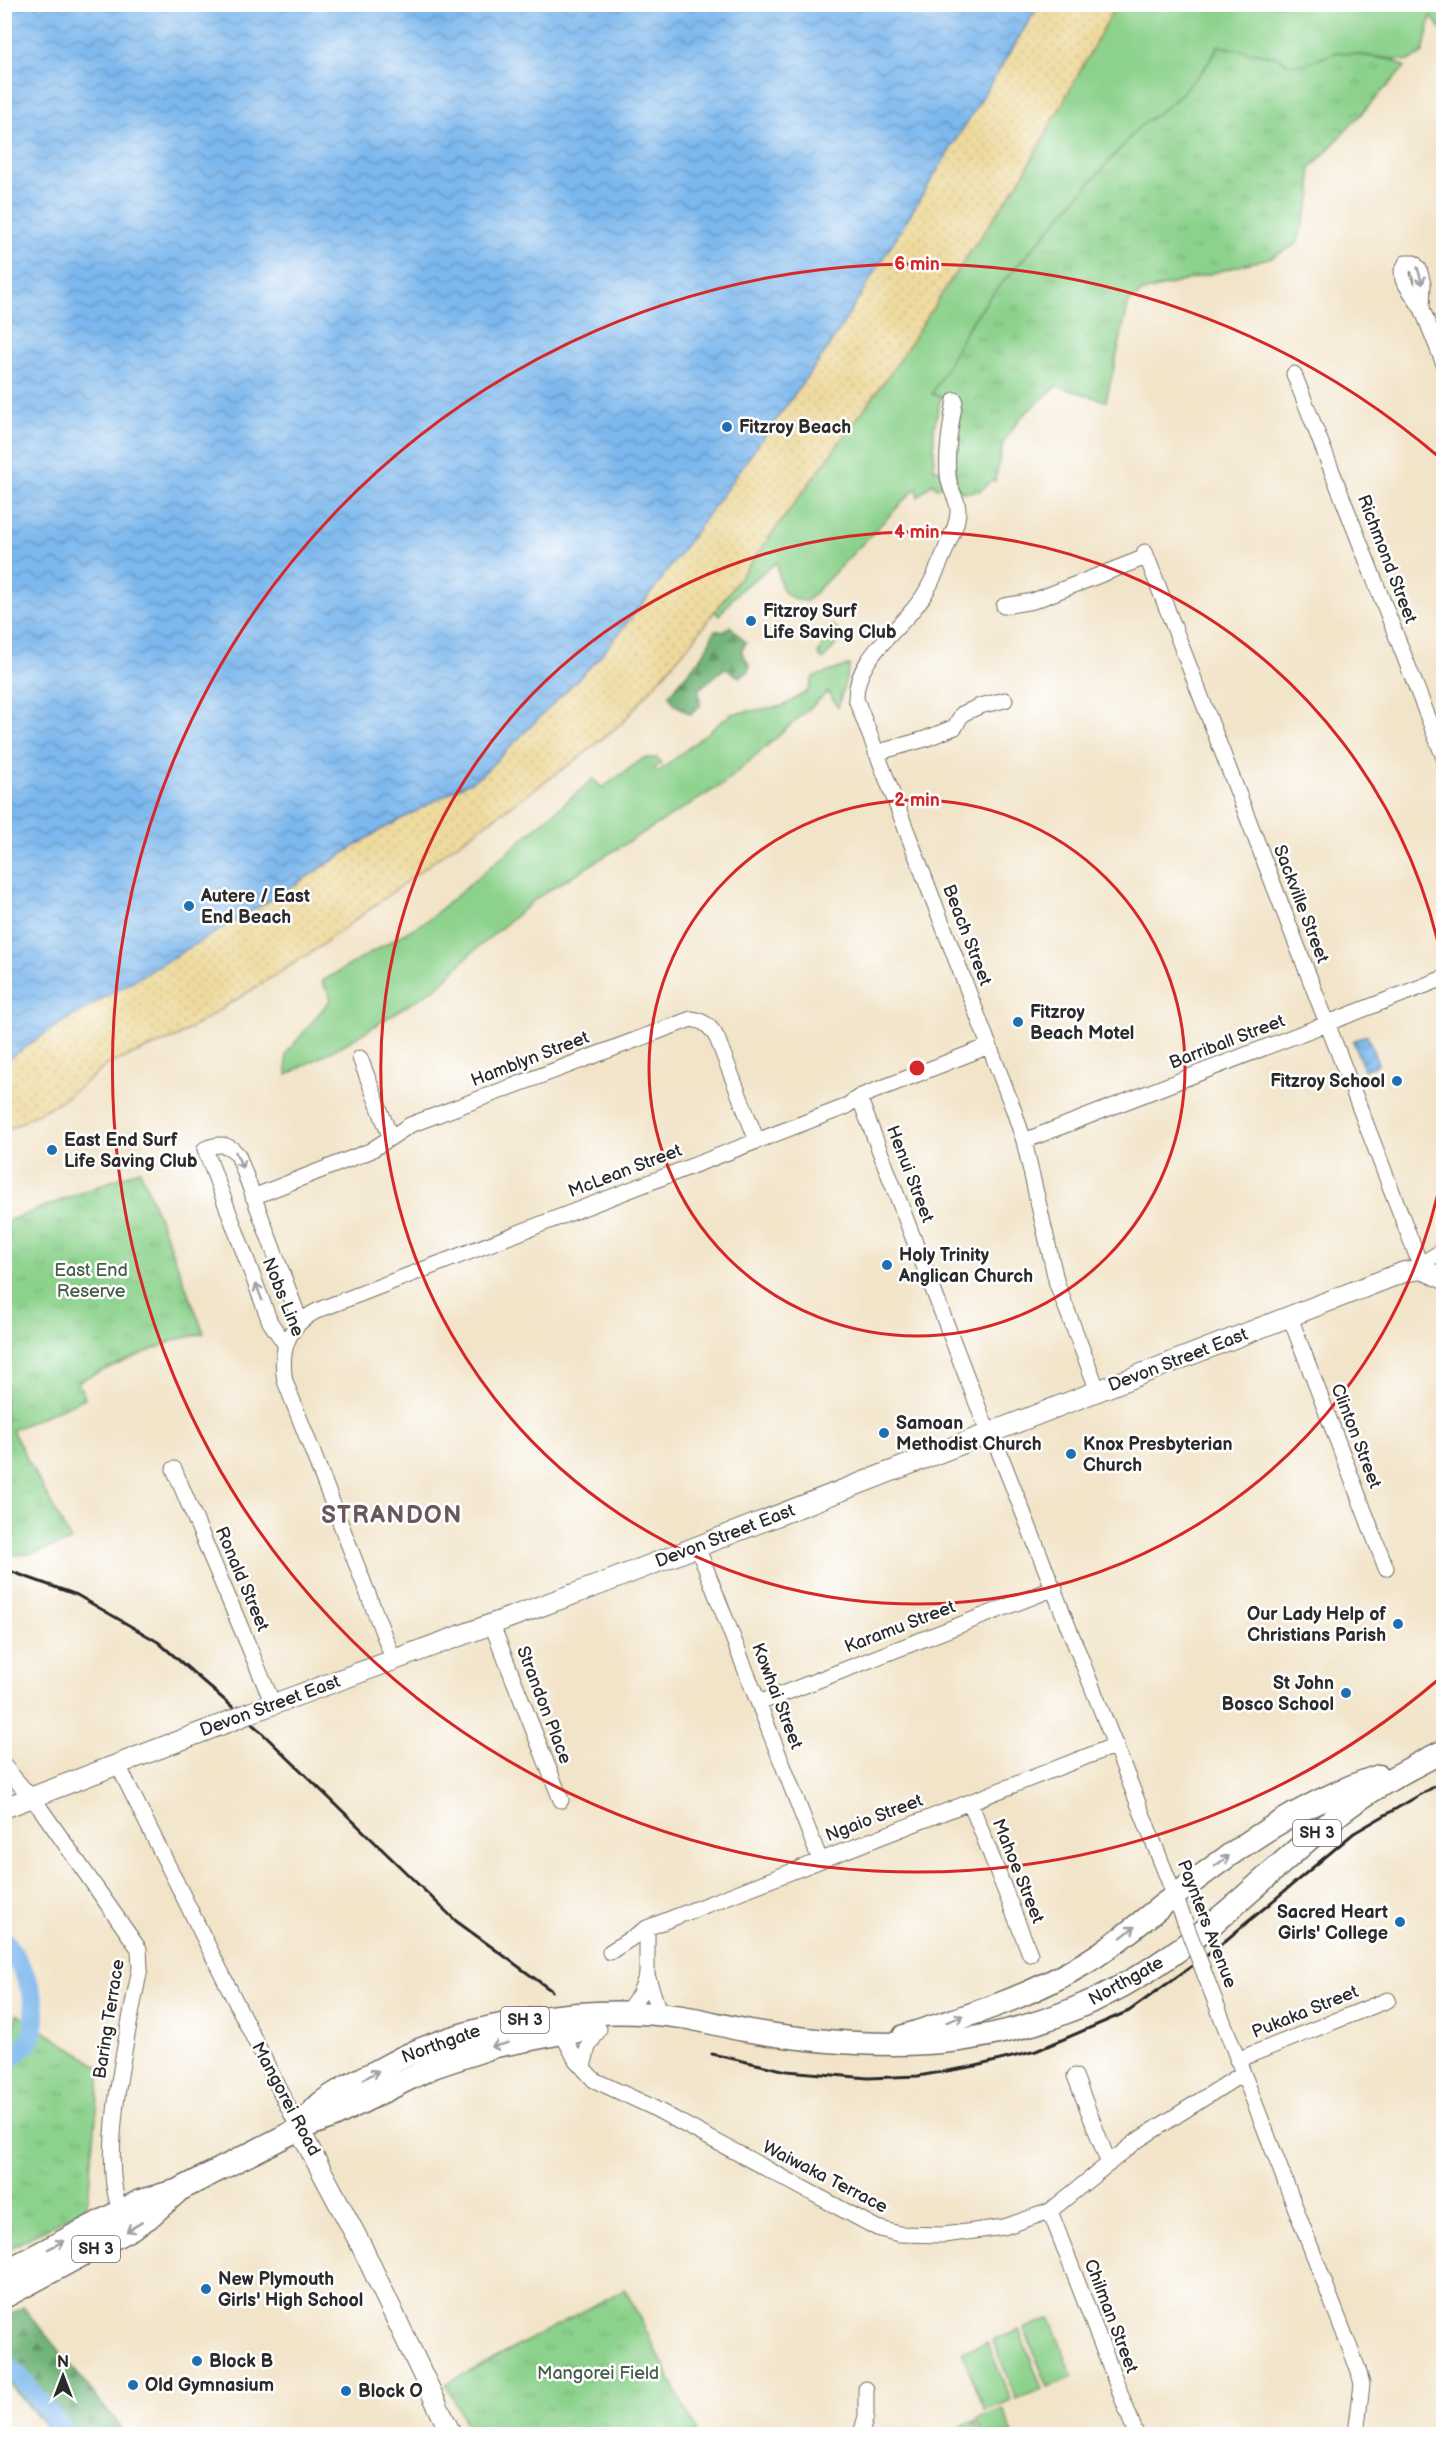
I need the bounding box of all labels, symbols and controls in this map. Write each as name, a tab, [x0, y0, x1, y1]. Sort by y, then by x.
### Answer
text: 6 min	[894, 254, 940, 275]
one-way arrow	[1415, 266, 1426, 285]
place label: Fitzroy Beach	[739, 417, 851, 438]
marker: Fitzroy Beach	[720, 420, 734, 434]
street label: Richmond Street	[1353, 492, 1421, 627]
text: 4 min	[894, 522, 940, 543]
place label: Fitzroy Surf Life Saving Club	[763, 601, 897, 643]
marker: Fitzroy Surf Life Saving Club	[744, 614, 758, 628]
text: 2 min	[894, 790, 940, 811]
street label: Sackville Street	[1269, 842, 1333, 966]
street label: Beach Street	[938, 881, 996, 989]
place label: Autere / East End Beach	[200, 886, 310, 928]
marker: Autere / East End Beach	[182, 899, 196, 913]
place label: Fitzroy Beach Motel	[1030, 1002, 1134, 1044]
street label: Barriball Street	[1166, 1010, 1288, 1074]
marker: Fitzroy Beach Motel	[1011, 1015, 1025, 1029]
street label: Hamblyn Street	[468, 1027, 592, 1091]
centre of rings	[907, 1058, 927, 1078]
place label: Fitzroy School	[1270, 1071, 1385, 1092]
marker: Fitzroy School	[1390, 1074, 1404, 1088]
street label: Henui Street	[882, 1123, 938, 1226]
place label: East End Surf Life Saving Club	[64, 1130, 198, 1172]
street label: McLean Street	[565, 1140, 685, 1202]
marker: East End Surf Life Saving Club	[45, 1143, 59, 1157]
one-way arrow	[234, 1151, 245, 1169]
place label: Holy Trinity Anglican Church	[898, 1245, 1033, 1287]
street label: Nobs Line	[258, 1255, 308, 1340]
marker: Holy Trinity Anglican Church	[880, 1258, 894, 1272]
park label: East End Reserve	[54, 1260, 128, 1302]
one-way arrow	[253, 1283, 264, 1302]
street label: Devon Street East	[1105, 1324, 1251, 1396]
street label: Clinton Street	[1326, 1381, 1386, 1492]
place label: Samoan Methodist Church	[896, 1413, 1042, 1455]
marker: Samoan Methodist Church	[877, 1426, 891, 1440]
place label: Knox Presbyterian Church	[1083, 1434, 1233, 1476]
marker: Knox Presbyterian Church	[1064, 1447, 1078, 1461]
street label: Devon Street East	[652, 1500, 798, 1572]
district label: STRANDON	[321, 1501, 463, 1530]
street label: Ronald Street	[211, 1524, 274, 1635]
street label: Karamu Street	[842, 1596, 959, 1658]
place label: Our Lady Help of Christians Parish	[1247, 1604, 1386, 1646]
marker: Our Lady Help of Christians Parish	[1391, 1617, 1405, 1631]
street label: Kowhai Street	[747, 1640, 807, 1752]
street label: Strandon Place	[512, 1643, 576, 1767]
street label: Devon Street East	[197, 1671, 343, 1741]
place label: St John Bosco School	[1222, 1673, 1334, 1715]
marker: St John Bosco School	[1339, 1686, 1353, 1700]
street label: Ngaio Street	[822, 1790, 926, 1846]
street label: Mahoe Street	[988, 1816, 1049, 1927]
road number: SH 3	[1293, 1820, 1341, 1846]
one-way arrow	[1213, 1855, 1229, 1867]
street label: Paynters Avenue	[1173, 1857, 1241, 1991]
place label: Sacred Heart Girls' College	[1277, 1902, 1388, 1944]
marker: Sacred Heart Girls' College	[1393, 1915, 1407, 1929]
one-way arrow	[1120, 1926, 1136, 1939]
street label: Northgate	[1085, 1952, 1167, 2010]
street label: Baring Terrace	[89, 1957, 129, 2080]
street label: Pukaka Street	[1249, 1981, 1362, 2043]
road number: SH 3	[501, 2007, 549, 2033]
one-way arrow	[945, 2012, 964, 2023]
street label: Northgate	[399, 2020, 484, 2068]
street label: Mangorei Road	[247, 2038, 325, 2160]
one-way arrow	[491, 2040, 510, 2052]
one-way arrow	[362, 2069, 379, 2081]
street label: Waiwaka Terrace	[759, 2136, 891, 2218]
one-way arrow	[126, 2221, 143, 2233]
road number: SH 3	[72, 2236, 120, 2262]
one-way arrow	[47, 2239, 65, 2250]
street label: Chilman Street	[1080, 2256, 1142, 2376]
place label: New Plymouth Girls' High School	[218, 2269, 363, 2311]
marker: New Plymouth Girls' High School	[199, 2282, 213, 2296]
north arrow	[33, 2346, 93, 2406]
place label: Block B	[209, 2351, 274, 2372]
text: N	[57, 2353, 69, 2372]
marker: Block B	[190, 2354, 204, 2368]
park label: Mangorei Field	[537, 2363, 659, 2384]
place label: Old Gymnasium	[145, 2375, 274, 2396]
marker: Old Gymnasium	[126, 2378, 140, 2392]
place label: Block O	[358, 2381, 423, 2402]
marker: Block O	[339, 2384, 353, 2398]

